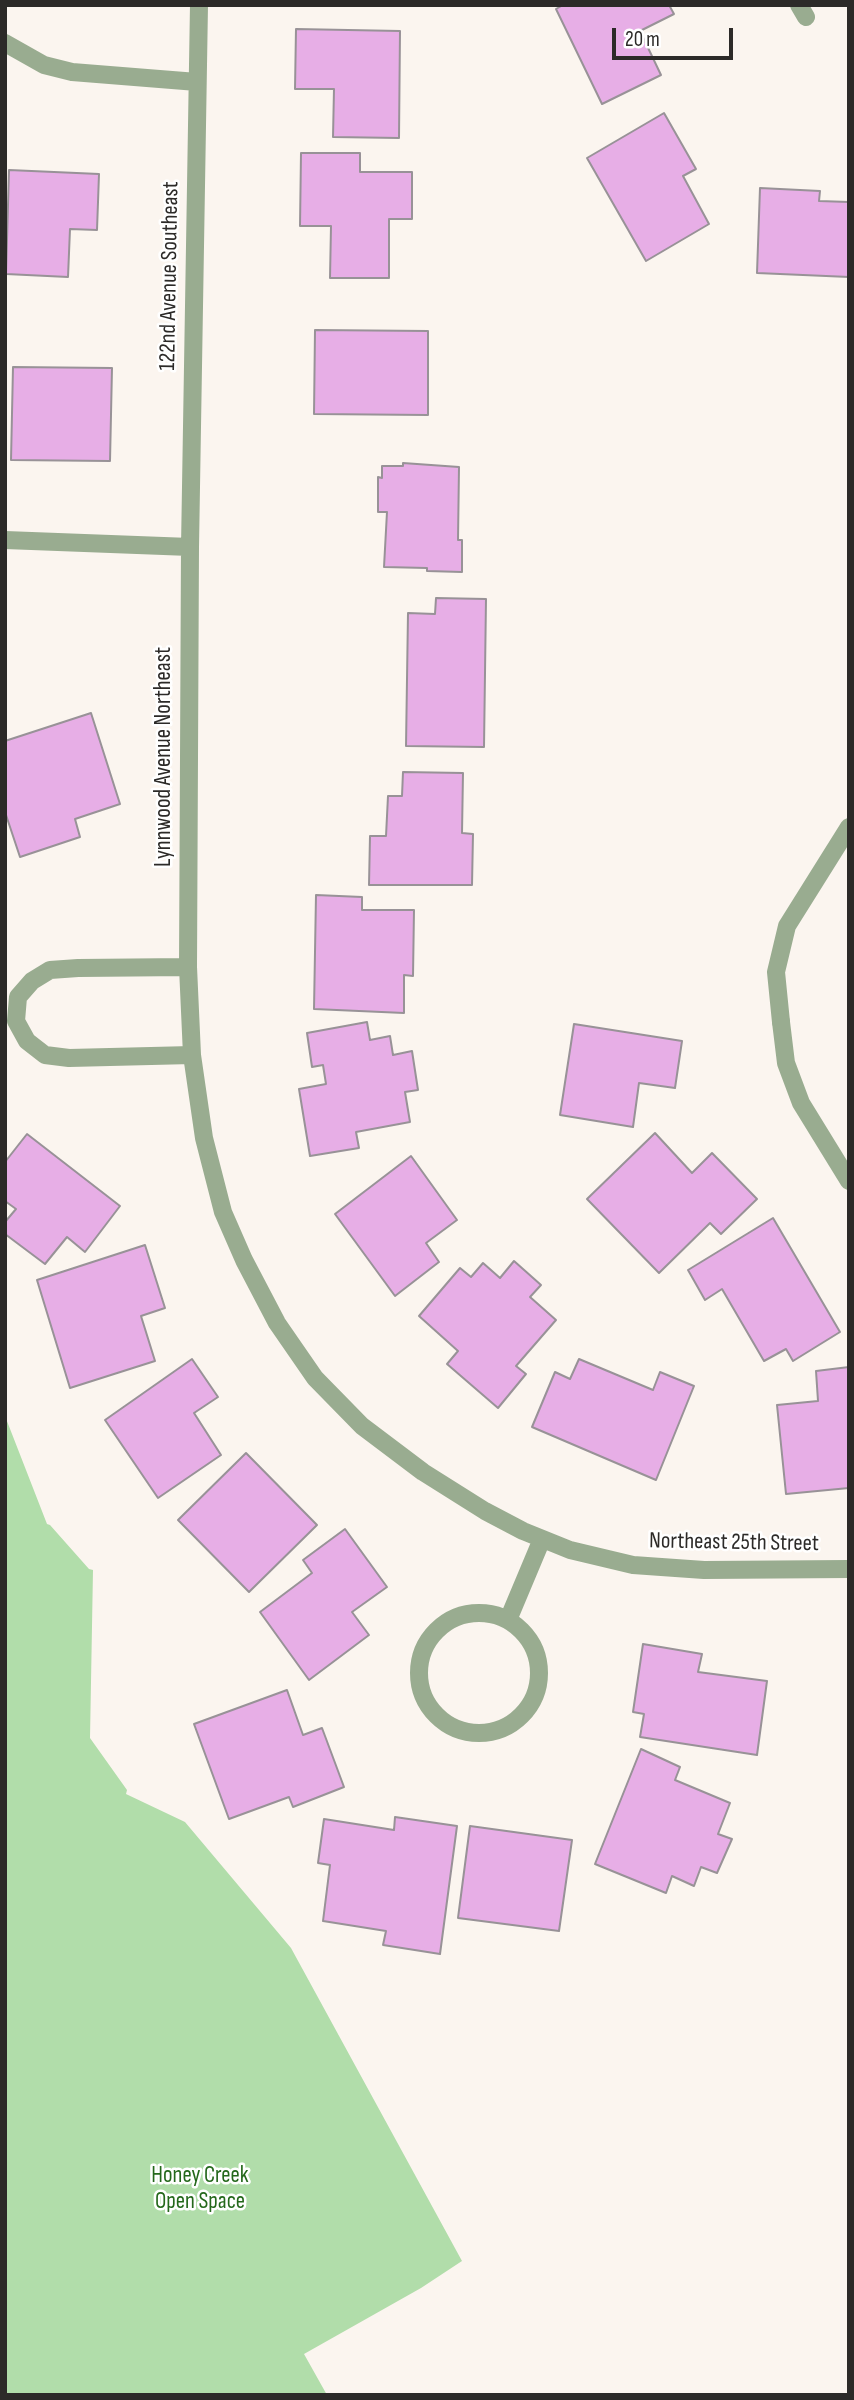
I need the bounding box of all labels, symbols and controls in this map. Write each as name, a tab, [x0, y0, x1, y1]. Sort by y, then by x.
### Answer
scale bar	[616, 14, 737, 58]
text: 20 m	[625, 27, 660, 52]
street label: 122nd Avenue Southeast	[155, 181, 185, 371]
street label: Lynnwood Avenue Northeast	[150, 647, 178, 867]
street label: Northeast 25th Street	[649, 1528, 819, 1558]
park label: Honey Creek Open Space	[151, 2162, 249, 2216]

